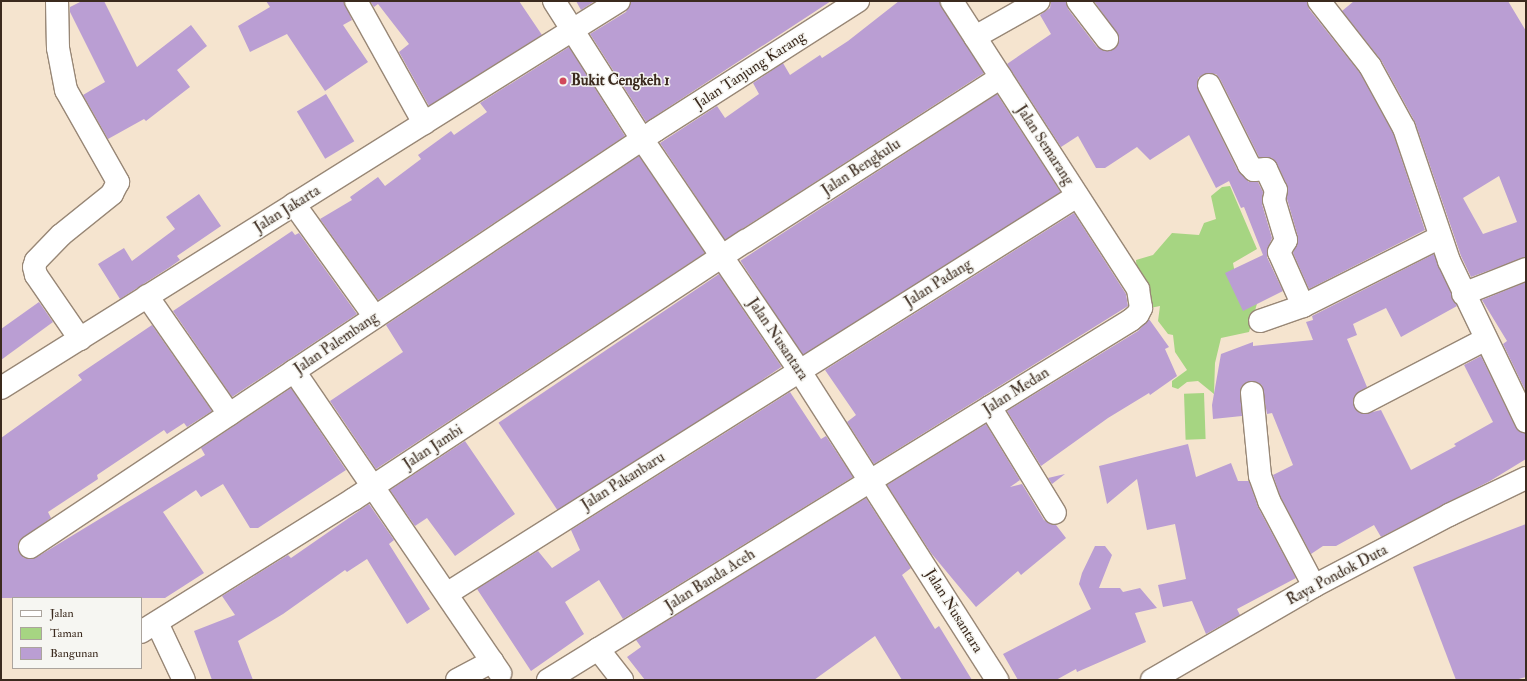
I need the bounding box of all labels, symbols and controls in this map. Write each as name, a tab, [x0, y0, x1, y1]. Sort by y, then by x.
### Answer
street label: Jalan Tanjung Karang	[691, 27, 809, 113]
place label: Bukit Cengkeh 1	[571, 72, 670, 90]
marker: Bukit Cengkeh 1	[558, 76, 568, 86]
street label: Jalan Semarang	[1012, 101, 1078, 189]
street label: Jalan Bengkulu	[818, 135, 904, 199]
street label: Jalan Jakarta	[251, 182, 323, 236]
street label: Jalan Padang	[901, 255, 975, 311]
street label: Jalan Nusantara	[744, 294, 812, 384]
street label: Jalan Palembang	[290, 308, 382, 378]
street label: Jalan Medan	[980, 364, 1052, 418]
street label: Jalan Jambi	[400, 421, 466, 473]
street label: Jalan Pakanbaru	[578, 448, 668, 514]
street label: Raya Pondok Duta	[1283, 541, 1391, 609]
street label: Jalan Banda Aceh	[662, 545, 758, 615]
street label: Jalan Nusantara	[921, 566, 987, 656]
legend	[12, 597, 142, 669]
text: Jalan	[50, 606, 74, 621]
text: Taman	[50, 626, 83, 641]
text: Bangunan	[50, 646, 99, 661]

